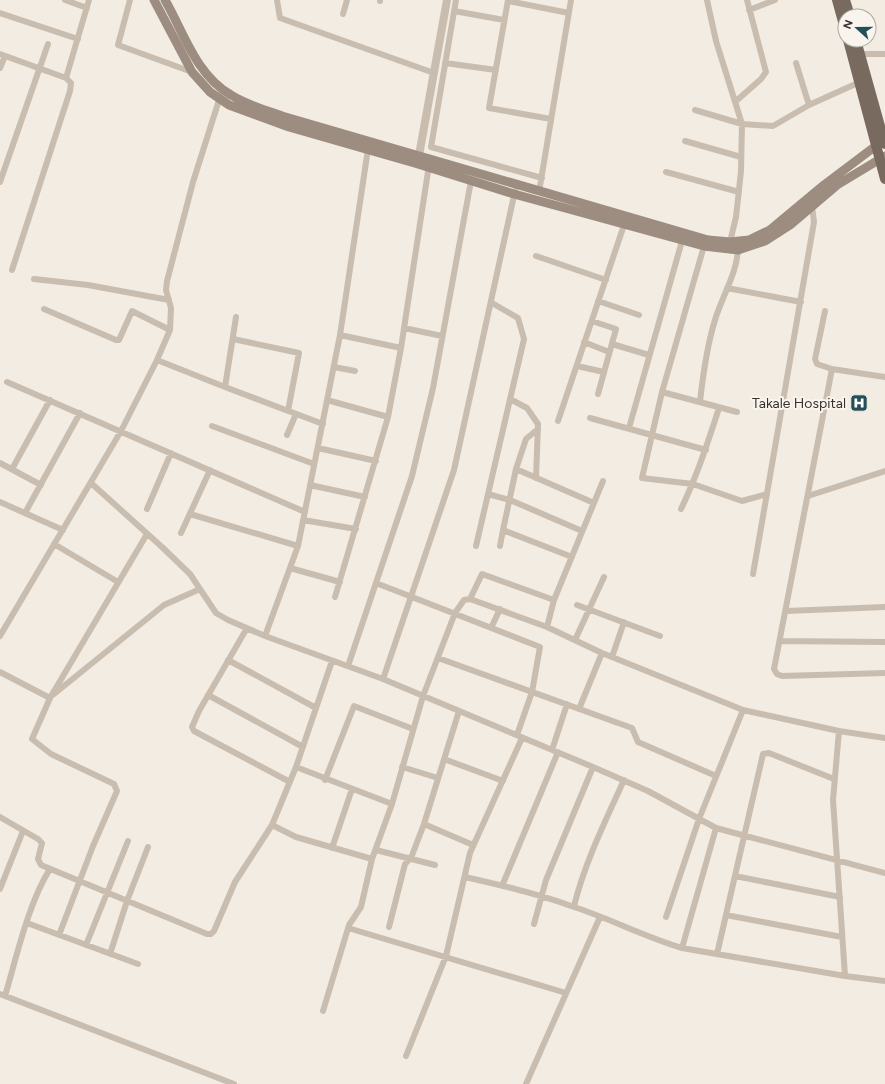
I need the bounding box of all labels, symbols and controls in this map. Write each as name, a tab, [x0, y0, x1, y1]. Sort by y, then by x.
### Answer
north arrow	[837, 8, 877, 48]
text: N	[841, 18, 856, 31]
hospital icon: Takale Hospital	[849, 393, 869, 413]
place label: Takale Hospital	[752, 395, 846, 412]

